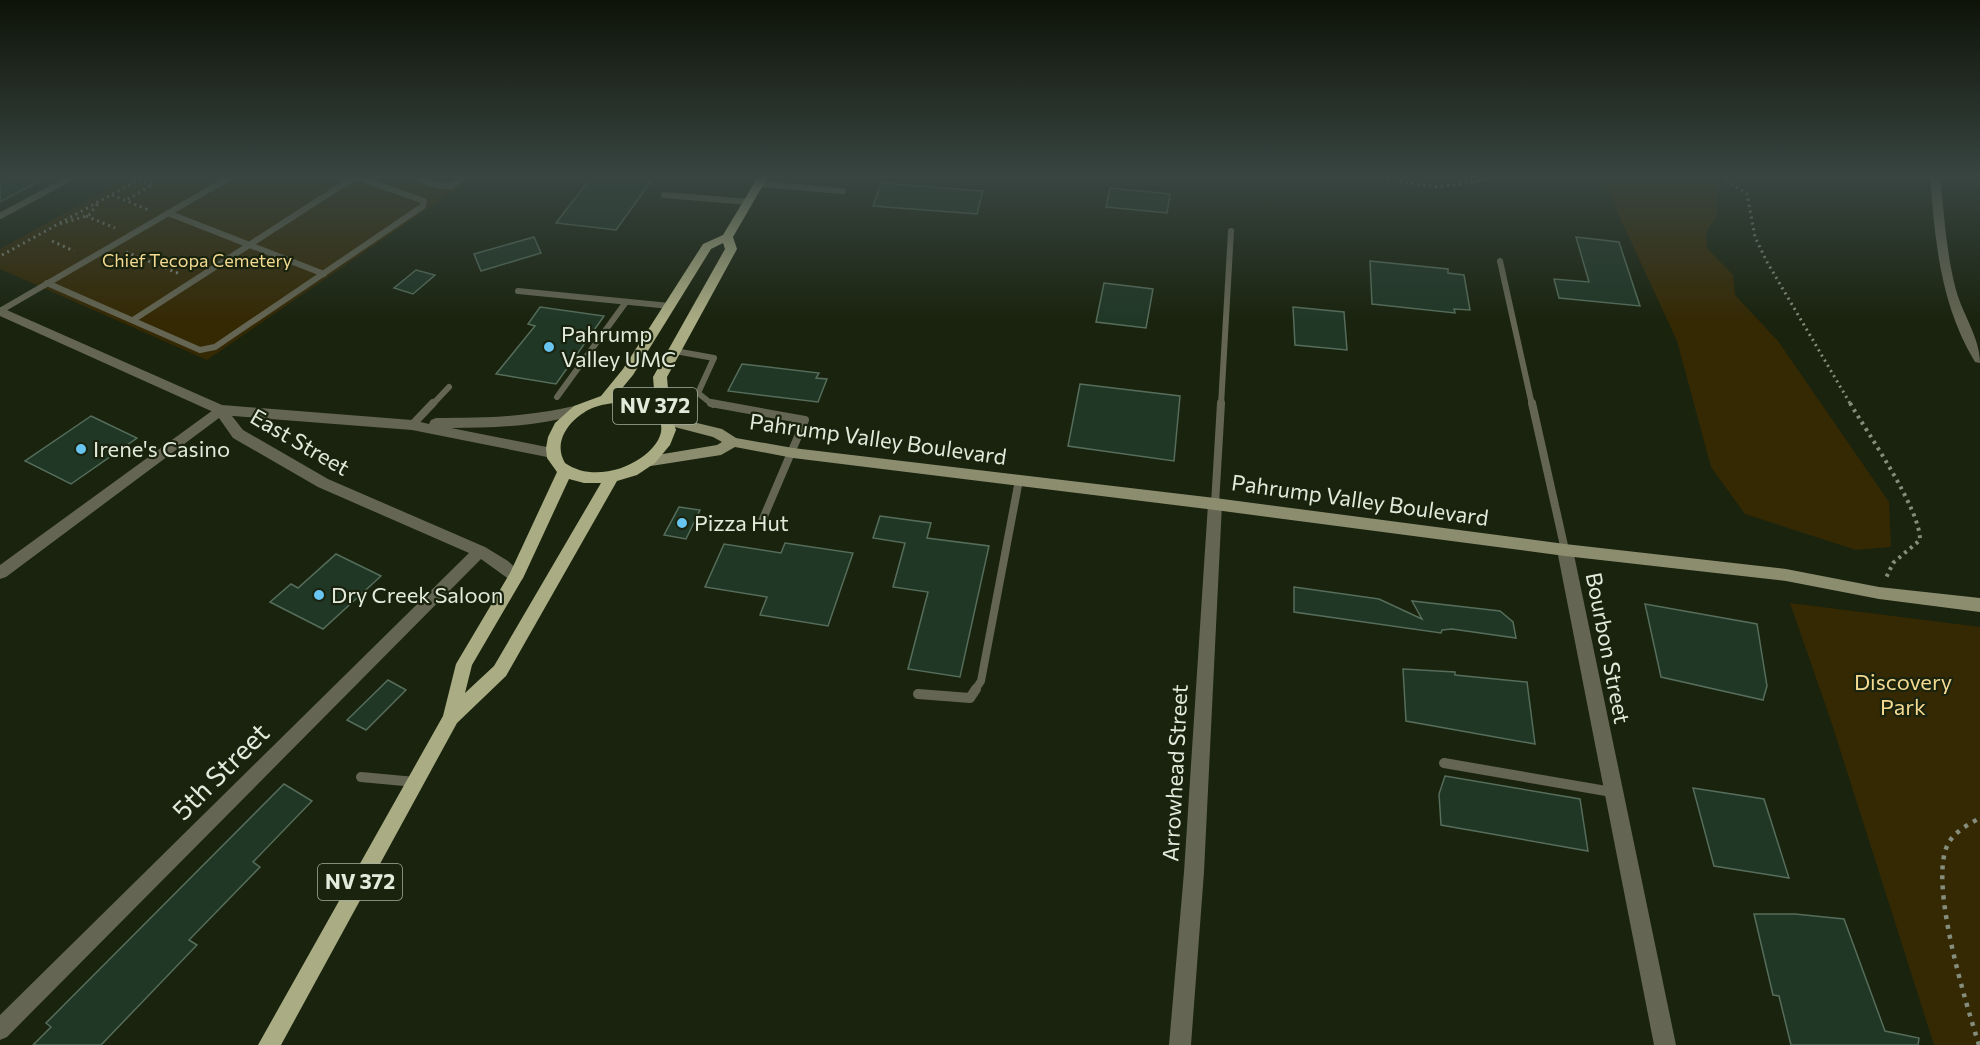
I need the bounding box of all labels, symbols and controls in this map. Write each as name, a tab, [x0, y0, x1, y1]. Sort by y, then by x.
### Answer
park label: Chief Tecopa Cemetery	[102, 249, 292, 271]
place label: Pahrump Valley UMC	[561, 320, 676, 372]
marker: Pahrump Valley UMC	[542, 340, 556, 354]
road number: NV 372	[613, 388, 697, 424]
street label: East Street	[246, 402, 355, 481]
street label: Pahrump Valley Boulevard	[748, 407, 1008, 470]
place label: Irene's Casino	[93, 435, 230, 462]
marker: Irene's Casino	[74, 442, 88, 456]
street label: Pahrump Valley Boulevard	[1230, 468, 1490, 531]
place label: Pizza Hut	[694, 509, 789, 536]
marker: Pizza Hut	[675, 516, 689, 530]
street label: Bourbon Street	[1581, 570, 1636, 726]
place label: Dry Creek Saloon	[331, 581, 503, 608]
marker: Dry Creek Saloon	[312, 588, 326, 602]
park label: Discovery Park	[1854, 668, 1952, 720]
street label: Arrowhead Street	[1156, 684, 1193, 862]
street label: 5th Street	[165, 716, 275, 826]
road number: NV 372	[318, 864, 402, 900]

